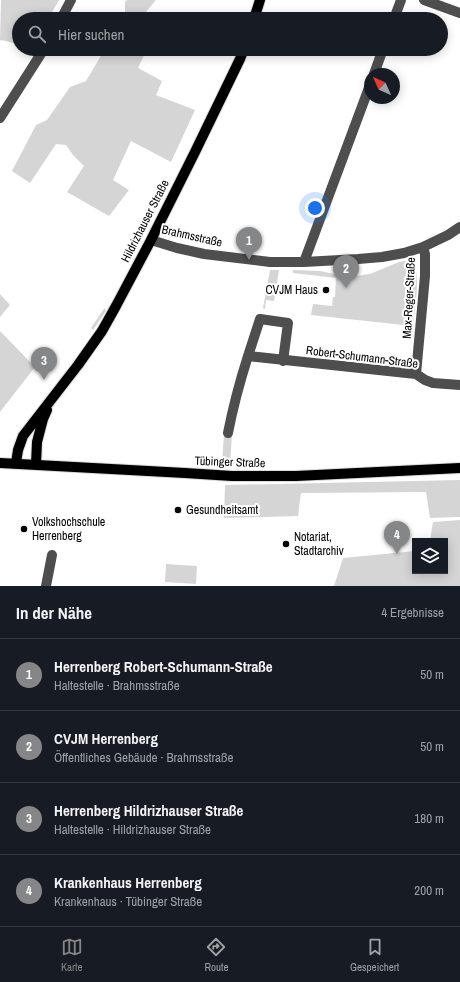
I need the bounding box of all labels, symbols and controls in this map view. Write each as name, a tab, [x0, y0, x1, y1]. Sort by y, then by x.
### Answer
search box	[12, 12, 448, 56]
icon: search	[26, 23, 48, 45]
text: Hier suchen	[58, 24, 124, 45]
north arrow	[364, 68, 400, 104]
street label: Hildrizhauser Straße	[117, 177, 173, 265]
your location	[305, 198, 325, 218]
street label: Brahmsstraße	[160, 221, 224, 251]
pin: 1	[236, 227, 262, 260]
pin: 2	[333, 255, 359, 288]
street label: Max-Reger-Straße	[399, 257, 419, 339]
place label: CVJM Haus	[266, 282, 318, 298]
marker: CVJM Haus	[321, 285, 331, 295]
street label: Robert-Schumann-Straße	[305, 342, 419, 372]
pin: 3	[31, 347, 57, 380]
street label: Tübinger Straße	[194, 453, 266, 471]
place label: Gesundheitsamt	[186, 502, 258, 518]
marker: Gesundheitsamt	[173, 505, 183, 515]
place label: Volkshochschule Herrenberg	[32, 514, 105, 544]
pin: 4	[384, 521, 410, 554]
marker: Volkshochschule Herrenberg	[19, 524, 29, 534]
place label: Notariat, Stadtarchiv	[294, 529, 344, 559]
map controls	[412, 538, 448, 574]
button: layers	[412, 538, 448, 574]
marker: Notariat, Stadtarchiv	[281, 539, 291, 549]
text: In der Nähe	[16, 601, 92, 624]
text: 4 Ergebnisse	[381, 604, 444, 621]
text: Herrenberg Robert-Schumann-Straße	[54, 656, 273, 677]
text: 1	[26, 666, 32, 683]
text: 50 m	[420, 666, 444, 683]
text: Haltestelle · Brahmsstraße	[54, 677, 180, 694]
text: CVJM Herrenberg	[54, 728, 158, 749]
text: 2	[26, 738, 32, 755]
text: 50 m	[420, 738, 444, 755]
text: Öffentliches Gebäude · Brahmsstraße	[54, 749, 233, 766]
text: Herrenberg Hildrizhauser Straße	[54, 800, 243, 821]
text: 3	[26, 810, 32, 827]
text: 180 m	[414, 810, 444, 827]
text: Haltestelle · Hildrizhauser Straße	[54, 821, 211, 838]
text: Krankenhaus Herrenberg	[54, 872, 202, 893]
text: 4	[26, 882, 32, 899]
text: 200 m	[414, 882, 444, 899]
text: Krankenhaus · Tübinger Straße	[54, 893, 202, 910]
tab: Karte	[61, 936, 83, 974]
tab: Route	[204, 936, 228, 974]
tab: Gespeichert	[350, 936, 399, 974]

